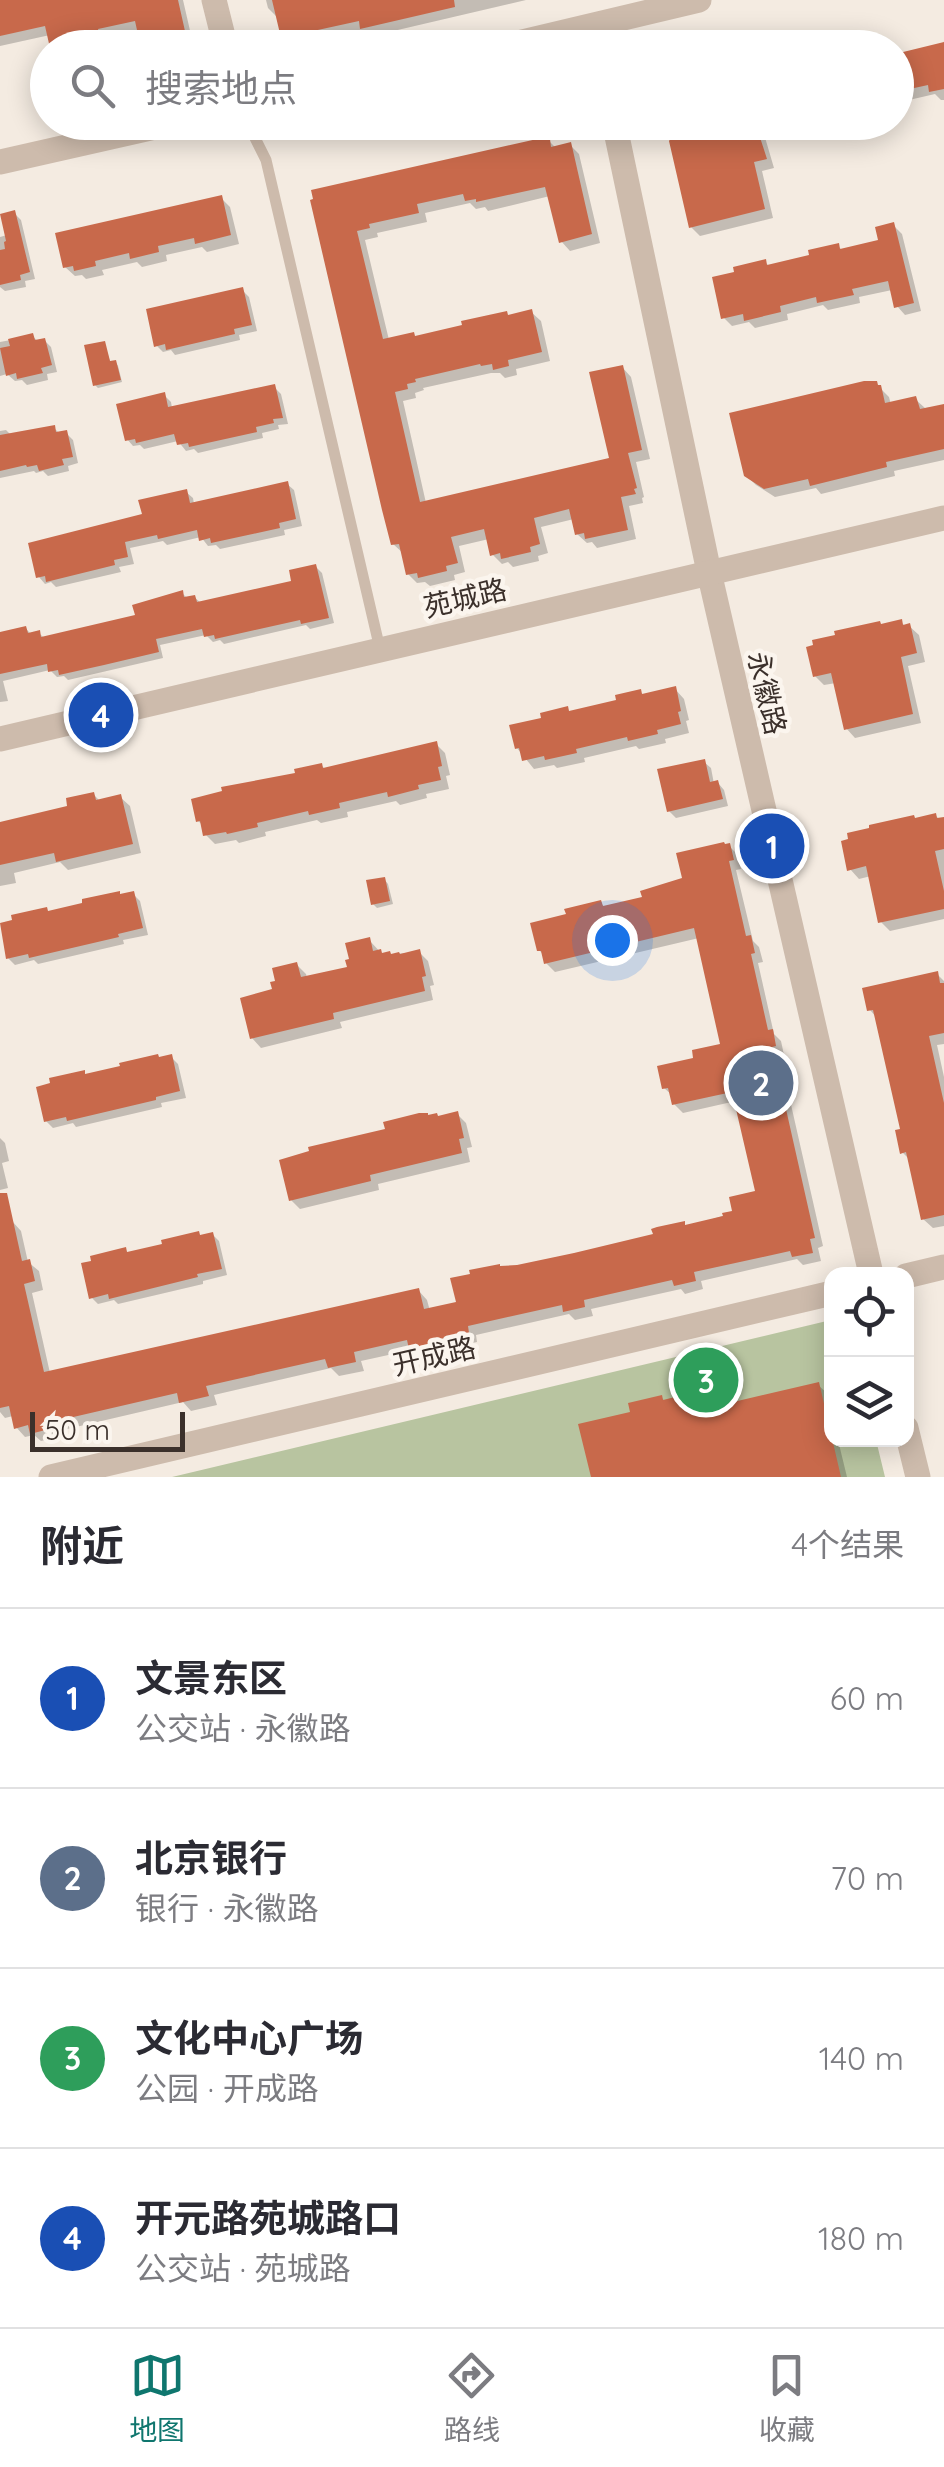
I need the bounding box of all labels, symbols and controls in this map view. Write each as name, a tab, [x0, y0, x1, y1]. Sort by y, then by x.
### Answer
search box	[30, 30, 914, 140]
icon: search	[65, 58, 120, 113]
text: 搜索地点	[145, 64, 297, 112]
street label: 苑城路	[420, 571, 510, 624]
street label: 永徽路	[741, 648, 794, 738]
pin: 4	[68, 678, 134, 752]
pin: 1	[740, 808, 804, 884]
your location	[587, 915, 638, 966]
pin: 2	[728, 1046, 794, 1120]
map controls	[824, 1267, 914, 1447]
button: locate	[824, 1267, 914, 1357]
street label: 开成路	[389, 1329, 479, 1382]
pin: 3	[674, 1342, 738, 1418]
button: layers	[824, 1357, 914, 1447]
scale bar	[30, 1407, 185, 1452]
text: 50 m	[45, 1412, 110, 1447]
text: 附近	[40, 1519, 124, 1572]
text: 4个结果	[791, 1524, 904, 1564]
text: 文景东区	[135, 1654, 287, 1702]
text: 1	[66, 1678, 79, 1718]
text: 60 m	[830, 1678, 904, 1718]
text: 公交站 · 永徽路	[135, 1708, 351, 1748]
text: 北京银行	[135, 1834, 287, 1882]
text: 2	[63, 1858, 82, 1898]
text: 70 m	[831, 1858, 904, 1898]
text: 银行 · 永徽路	[135, 1888, 319, 1928]
text: 文化中心广场	[135, 2014, 363, 2062]
text: 3	[64, 2038, 81, 2078]
text: 140 m	[819, 2038, 904, 2078]
text: 公园 · 开成路	[135, 2068, 319, 2108]
text: 开元路苑城路口	[135, 2194, 401, 2242]
text: 4	[63, 2218, 82, 2258]
text: 180 m	[818, 2218, 904, 2258]
text: 公交站 · 苑城路	[135, 2248, 351, 2288]
tab: 地图	[129, 2348, 185, 2448]
tab: 路线	[444, 2348, 500, 2448]
tab: 收藏	[759, 2348, 815, 2448]

